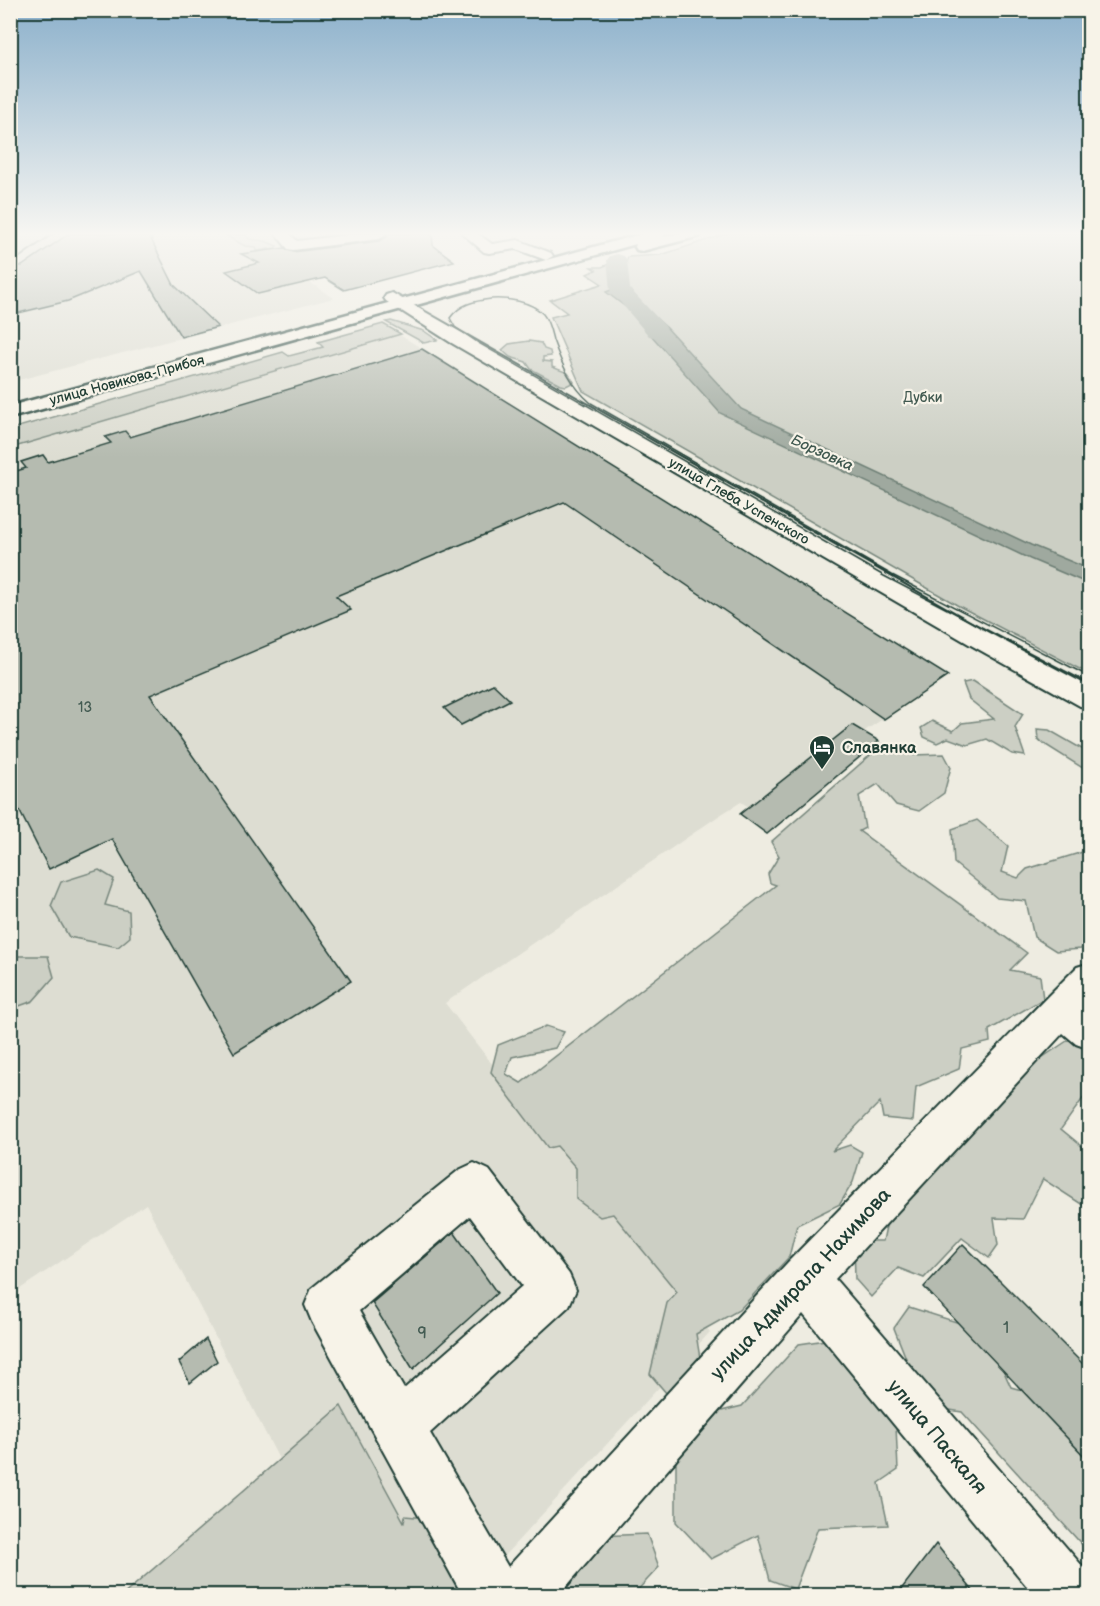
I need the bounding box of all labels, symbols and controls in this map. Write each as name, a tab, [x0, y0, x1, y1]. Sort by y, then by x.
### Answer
street label: улица Новикова-Прибоя	[48, 351, 206, 409]
park label: Дубки	[903, 389, 943, 406]
water label: Борзовка	[788, 430, 856, 476]
street label: улица Глеба Успенского	[666, 454, 812, 548]
house number: 13	[78, 699, 92, 716]
hotel icon: Славянка	[807, 733, 837, 771]
place label: Славянка	[842, 739, 917, 758]
street label: улица Адмирала Нахимова	[706, 1183, 896, 1385]
house number: 1	[1003, 1319, 1009, 1338]
house number: 9	[417, 1324, 427, 1343]
street label: улица Паскаля	[882, 1375, 992, 1499]

